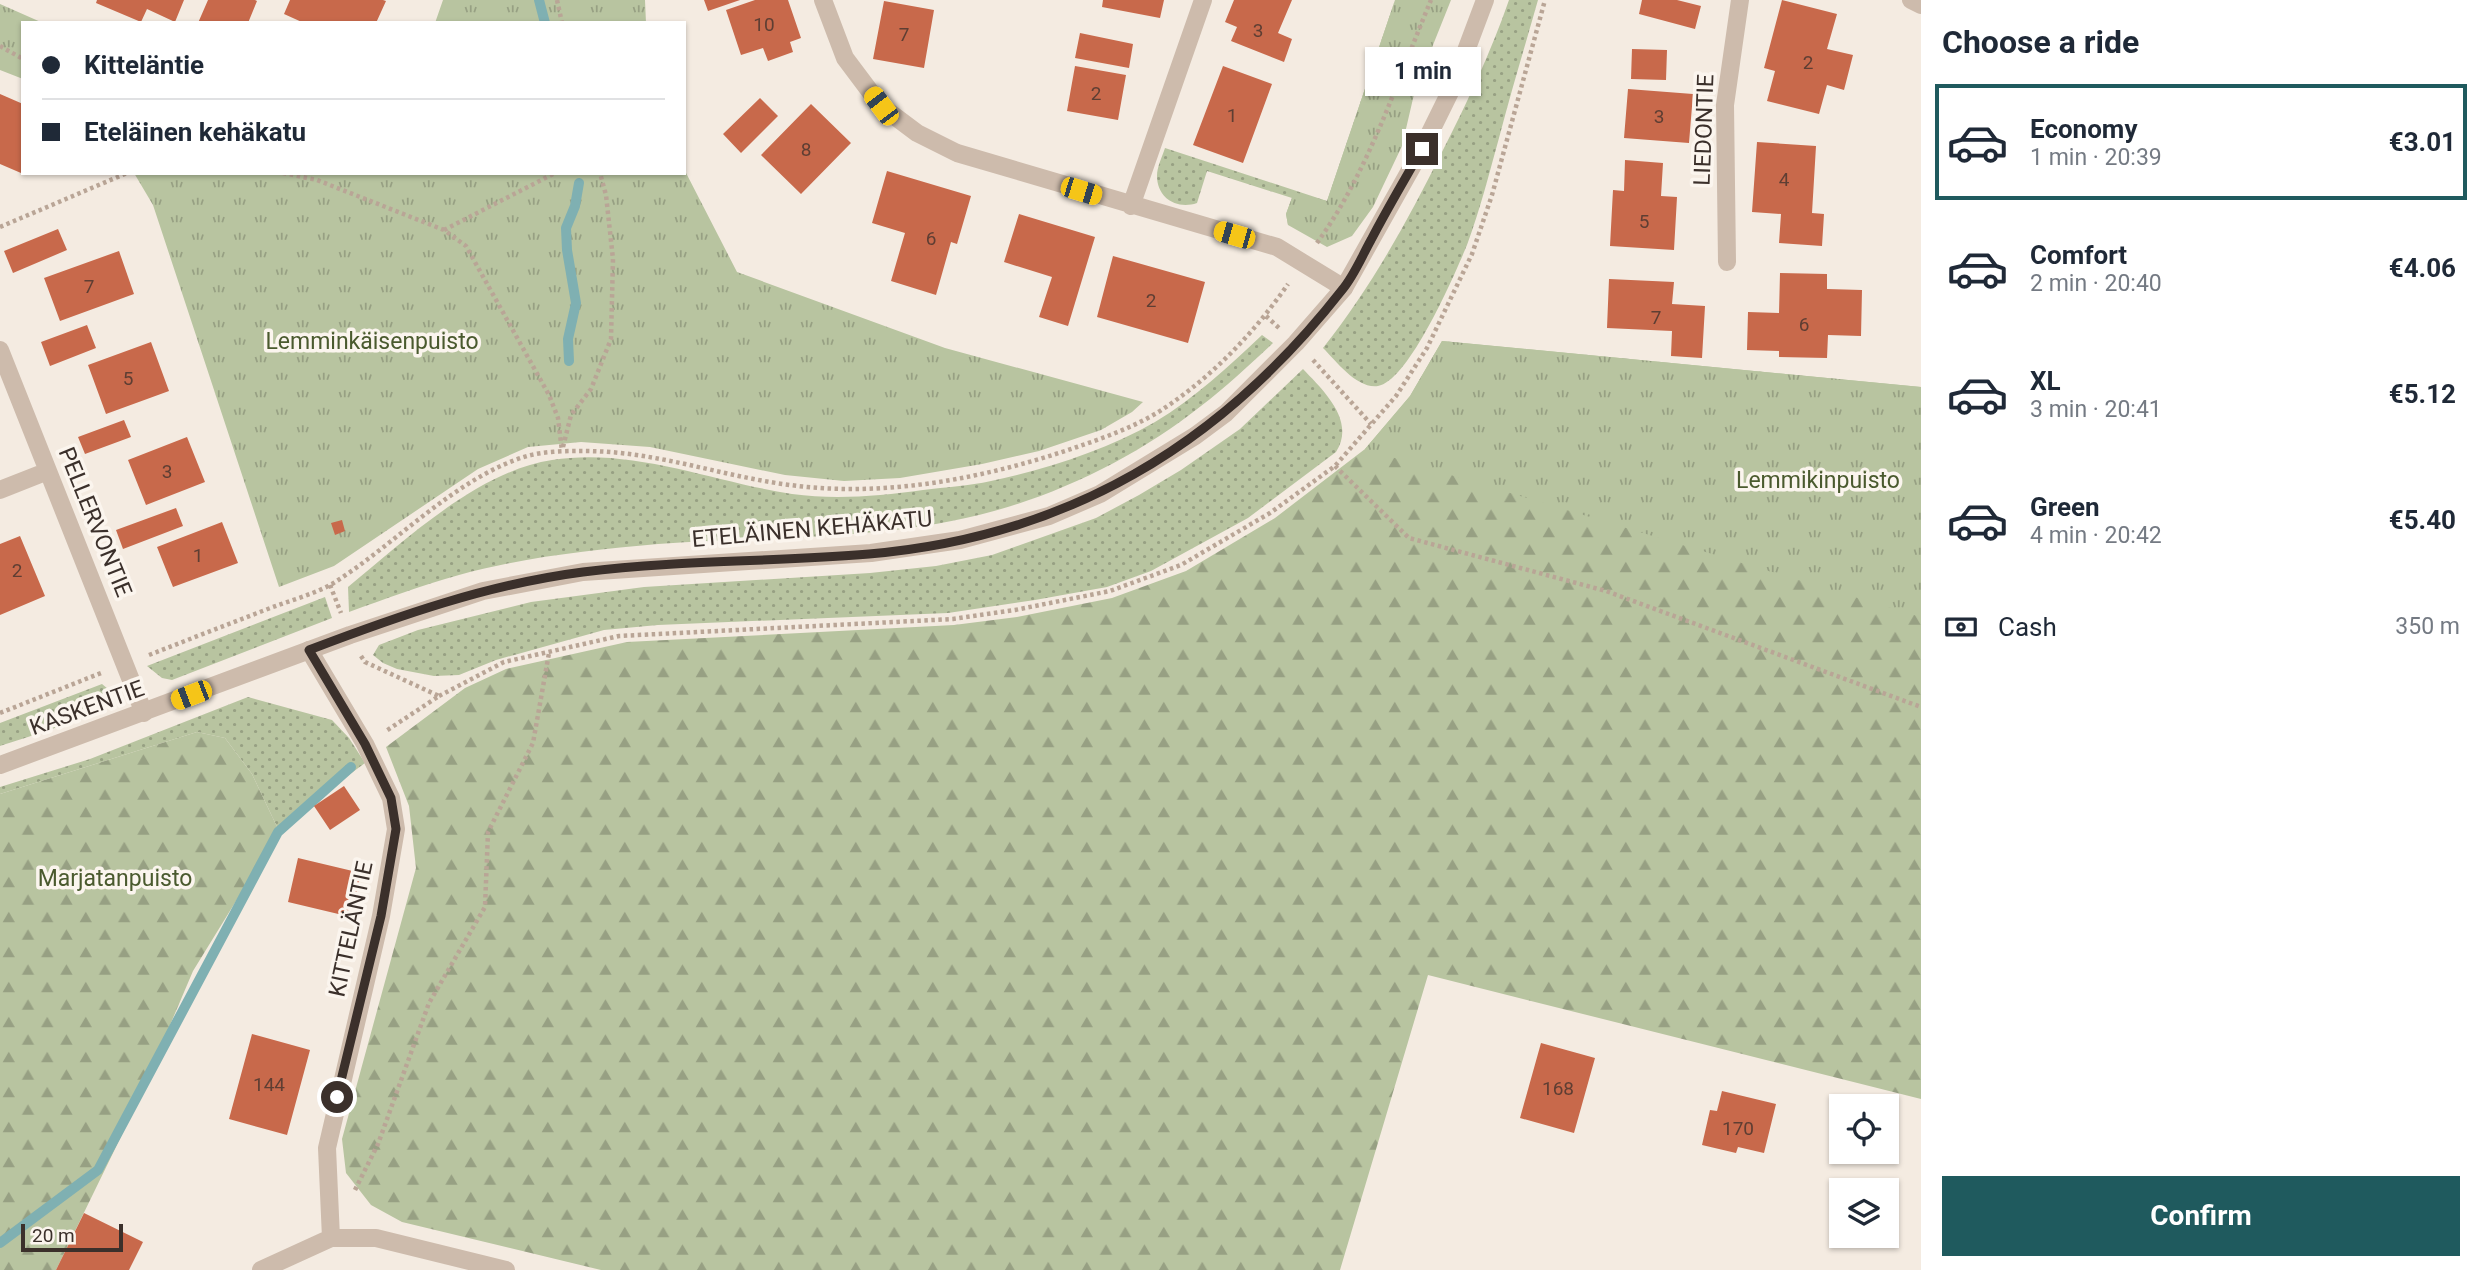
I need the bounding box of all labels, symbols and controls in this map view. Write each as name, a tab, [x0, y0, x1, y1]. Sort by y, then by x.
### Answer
house number: 10	[753, 13, 775, 36]
house number: 3	[1253, 19, 1263, 42]
house number: 7	[899, 23, 909, 46]
text: Choose a ride	[1942, 23, 2139, 61]
callout: 1 min	[1364, 47, 1480, 96]
text: Kitteläntie	[84, 50, 204, 80]
house number: 2	[1803, 51, 1813, 74]
text: 1 min	[1394, 58, 1452, 85]
street label: LIEDONTIE	[1689, 74, 1719, 186]
house number: 2	[1091, 82, 1101, 105]
car	[860, 83, 903, 129]
house number: 1	[1227, 104, 1237, 127]
house number: 3	[1654, 105, 1664, 128]
icon: car	[1946, 111, 2009, 174]
text: Economy	[2030, 114, 2137, 144]
text: Eteläinen kehäkatu	[84, 117, 306, 147]
text: €3.01	[2389, 127, 2456, 157]
route end	[1406, 133, 1438, 165]
house number: 8	[801, 138, 811, 161]
text: 1 min · 20:39	[2030, 144, 2162, 171]
house number: 4	[1779, 168, 1790, 191]
car	[1058, 175, 1105, 207]
house number: 5	[1639, 210, 1649, 233]
car	[1211, 219, 1258, 251]
house number: 6	[926, 227, 936, 250]
icon: car	[1946, 237, 2009, 300]
text: Comfort	[2030, 240, 2127, 270]
text: €4.06	[2389, 253, 2456, 283]
text: 2 min · 20:40	[2030, 270, 2162, 297]
house number: 7	[84, 275, 94, 298]
house number: 2	[1146, 289, 1156, 312]
house number: 7	[1651, 306, 1661, 329]
house number: 6	[1799, 313, 1809, 336]
park label: Lemminkäisenpuisto	[265, 328, 479, 355]
icon: car	[1946, 363, 2009, 426]
text: XL	[2030, 366, 2061, 396]
house number: 5	[123, 367, 133, 390]
text: €5.12	[2389, 379, 2456, 409]
text: 3 min · 20:41	[2030, 396, 2162, 423]
street label: PELLERVONTIE	[53, 443, 137, 601]
house number: 3	[162, 460, 172, 483]
park label: Lemmikinpuisto	[1736, 467, 1900, 494]
icon: car	[1946, 489, 2009, 552]
text: Green	[2030, 492, 2100, 522]
street label: ETELÄINEN KEHÄKATU	[691, 505, 933, 553]
text: €5.40	[2389, 505, 2456, 535]
text: 4 min · 20:42	[2030, 522, 2162, 549]
house number: 1	[193, 544, 203, 567]
house number: 2	[12, 559, 22, 582]
icon: cash	[1942, 608, 1980, 646]
text: Cash	[1998, 612, 2057, 642]
text: 350 m	[2395, 613, 2460, 640]
street label: KASKENTIE	[26, 675, 148, 741]
car	[168, 678, 215, 712]
street label: KITTELÄNTIE	[323, 859, 379, 999]
park label: Marjatanpuisto	[38, 865, 192, 892]
house number: 144	[253, 1073, 285, 1096]
house number: 168	[1542, 1077, 1574, 1100]
route start	[321, 1081, 353, 1113]
map controls	[1829, 1094, 1899, 1248]
button: locate	[1829, 1094, 1899, 1164]
house number: 170	[1722, 1117, 1754, 1140]
button: Confirm	[1942, 1176, 2460, 1256]
button: layers	[1829, 1178, 1899, 1248]
scale bar	[21, 1221, 122, 1253]
text: 20 m	[32, 1224, 75, 1247]

